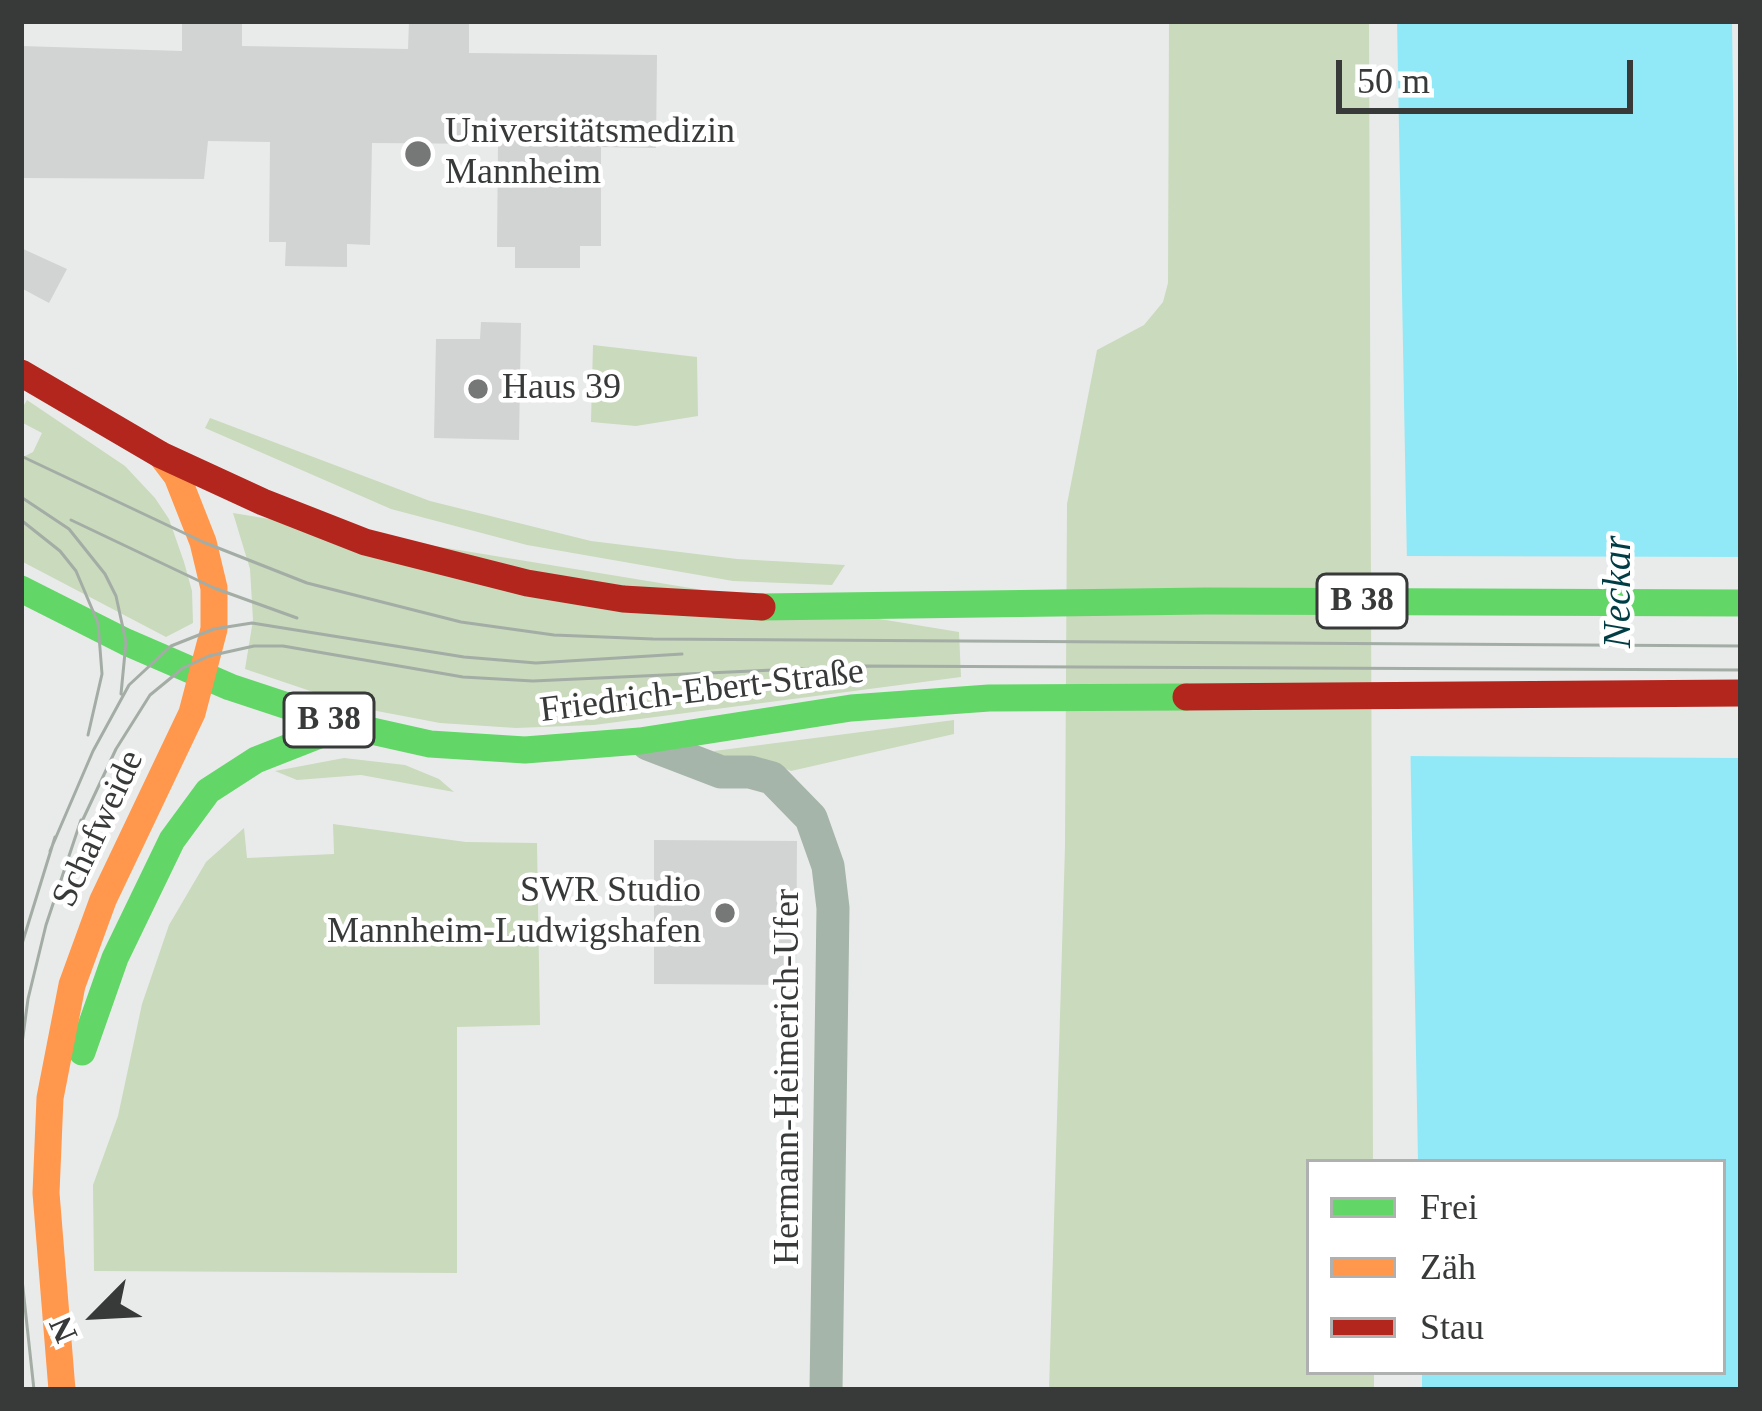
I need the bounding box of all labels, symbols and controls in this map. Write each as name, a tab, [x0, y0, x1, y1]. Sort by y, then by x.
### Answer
scale bar	[1342, 36, 1639, 110]
text: 50 m	[1357, 61, 1430, 101]
place label: Universitätsmedizin Mannheim	[445, 111, 735, 196]
marker: Universitätsmedizin Mannheim	[402, 138, 434, 170]
place label: Haus 39	[502, 367, 621, 411]
marker: Haus 39	[465, 376, 491, 402]
water label: Neckar	[1597, 536, 1643, 648]
road number: B 38	[1317, 574, 1407, 628]
street label: Friedrich-Ebert-Straße	[538, 651, 866, 733]
road number: B 38	[284, 693, 374, 747]
street label: Schafweide	[44, 744, 154, 914]
place label: SWR Studio Mannheim-Ludwigshafen	[327, 870, 701, 955]
street label: Hermann-Heimerich-Ufer	[767, 889, 811, 1265]
marker: SWR Studio Mannheim-Ludwigshafen	[712, 900, 738, 926]
legend	[1306, 1159, 1726, 1375]
text: Frei	[1420, 1187, 1478, 1227]
text: Zäh	[1420, 1247, 1476, 1287]
north arrow	[36, 1255, 156, 1375]
text: Stau	[1420, 1307, 1484, 1347]
text: N	[42, 1311, 84, 1348]

